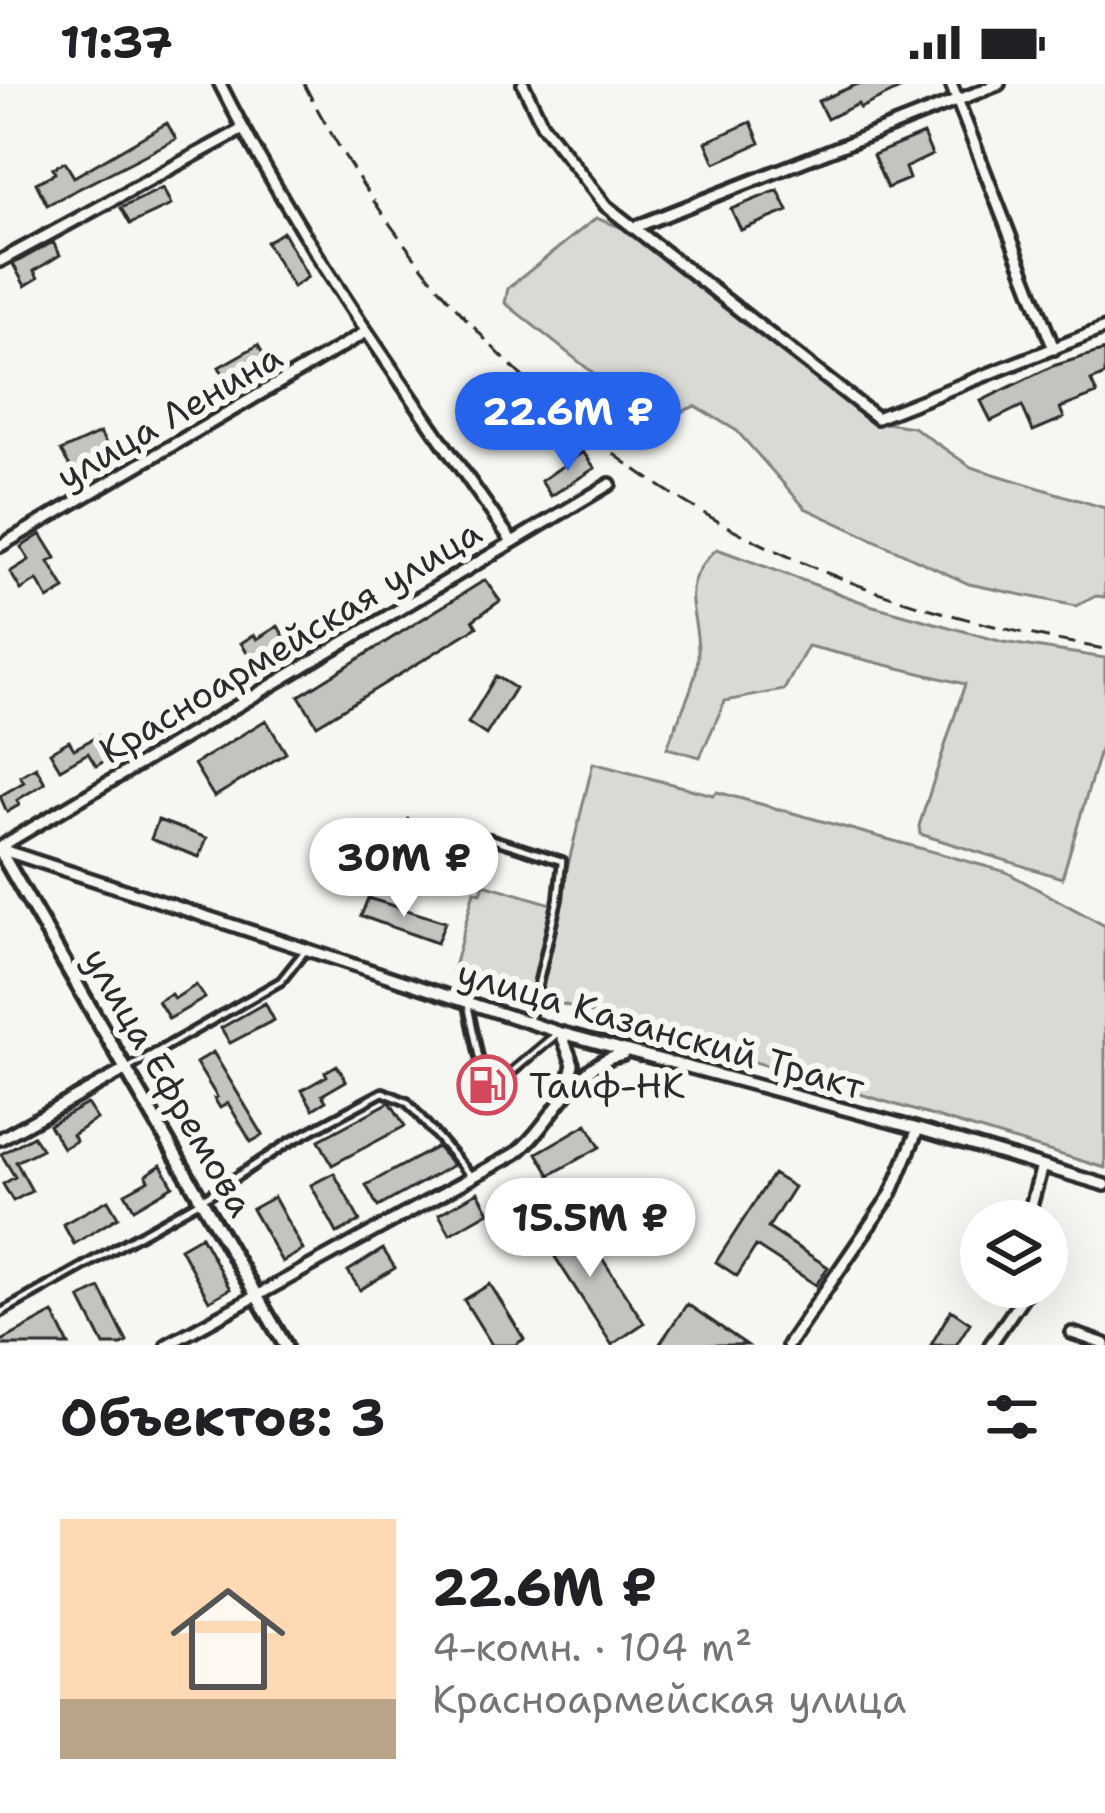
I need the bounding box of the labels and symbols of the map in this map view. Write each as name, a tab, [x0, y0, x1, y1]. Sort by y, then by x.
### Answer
street label: улица Ленина	[48, 332, 291, 501]
pin: 22.6M ₽	[457, 372, 679, 474]
street label: Красноармейская улица	[90, 508, 490, 775]
pin: 30M ₽	[320, 818, 488, 920]
street label: улица Ефремова	[72, 939, 266, 1226]
street label: улица Казанский Тракт	[452, 948, 871, 1111]
fuel station icon: Таиф-НК	[456, 1054, 518, 1116]
place label: Таиф-НК	[529, 1061, 685, 1110]
pin: 15.5M ₽	[479, 1178, 701, 1280]

